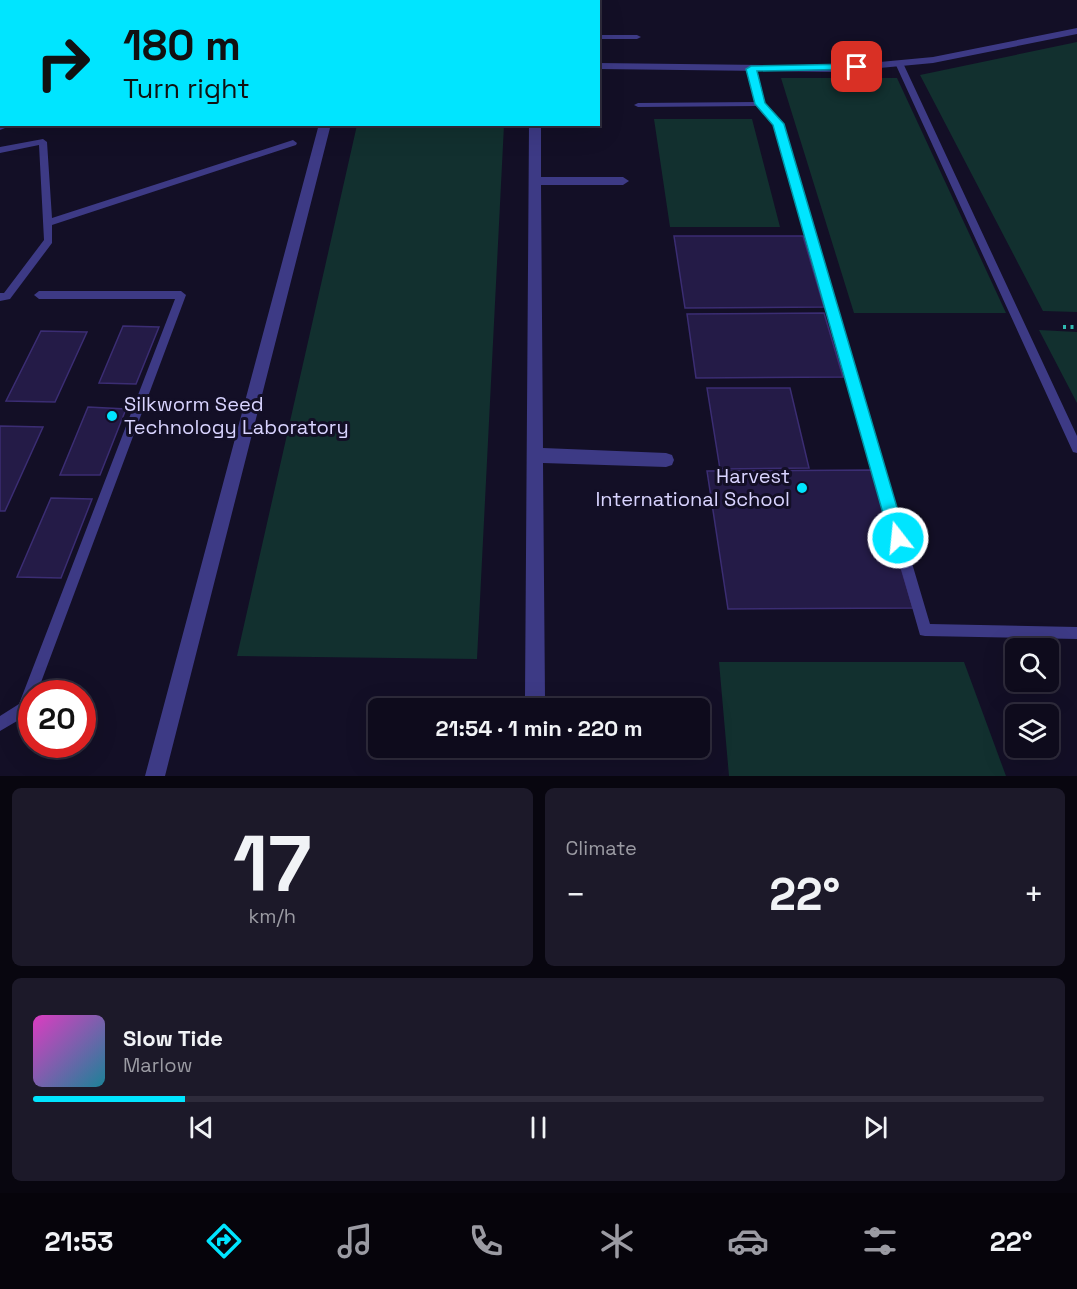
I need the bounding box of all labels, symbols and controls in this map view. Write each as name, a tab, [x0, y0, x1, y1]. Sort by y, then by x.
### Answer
text: 180 m	[123, 19, 241, 72]
icon: right	[24, 24, 102, 102]
pin	[831, 41, 882, 92]
icon: arrive	[840, 50, 873, 83]
text: Turn right	[123, 71, 250, 106]
place label: Silkworm Seed Technology Laboratory	[124, 391, 349, 440]
marker: Silkworm Seed Technology Laboratory	[105, 409, 119, 423]
place label: Harvest International School	[595, 463, 790, 512]
marker: Harvest International School	[795, 481, 809, 495]
position arrow	[866, 506, 930, 570]
map controls	[1005, 638, 1059, 758]
button: search	[1005, 638, 1059, 692]
speed limit sign: 20	[18, 680, 96, 758]
button: layers	[1005, 704, 1059, 758]
text: 21:54 · 1 min · 220 m	[435, 714, 643, 742]
text: 17	[233, 814, 311, 914]
text: Climate	[566, 835, 637, 861]
text: 22°	[769, 866, 840, 923]
text: −	[566, 874, 586, 916]
text: +	[1024, 874, 1044, 916]
text: km/h	[248, 903, 296, 929]
text: Slow Tide	[123, 1024, 223, 1052]
text: Marlow	[123, 1052, 192, 1078]
icon: previous	[185, 1111, 218, 1144]
icon: pause	[522, 1111, 555, 1144]
icon: next	[859, 1111, 892, 1144]
icon: directions	[203, 1220, 245, 1262]
icon: music	[334, 1220, 376, 1262]
icon: phone	[465, 1220, 507, 1262]
icon: climate	[596, 1220, 638, 1262]
icon: car	[727, 1220, 769, 1262]
icon: filters	[859, 1220, 901, 1262]
text: 21:53	[45, 1224, 113, 1259]
text: 22°	[990, 1224, 1032, 1259]

